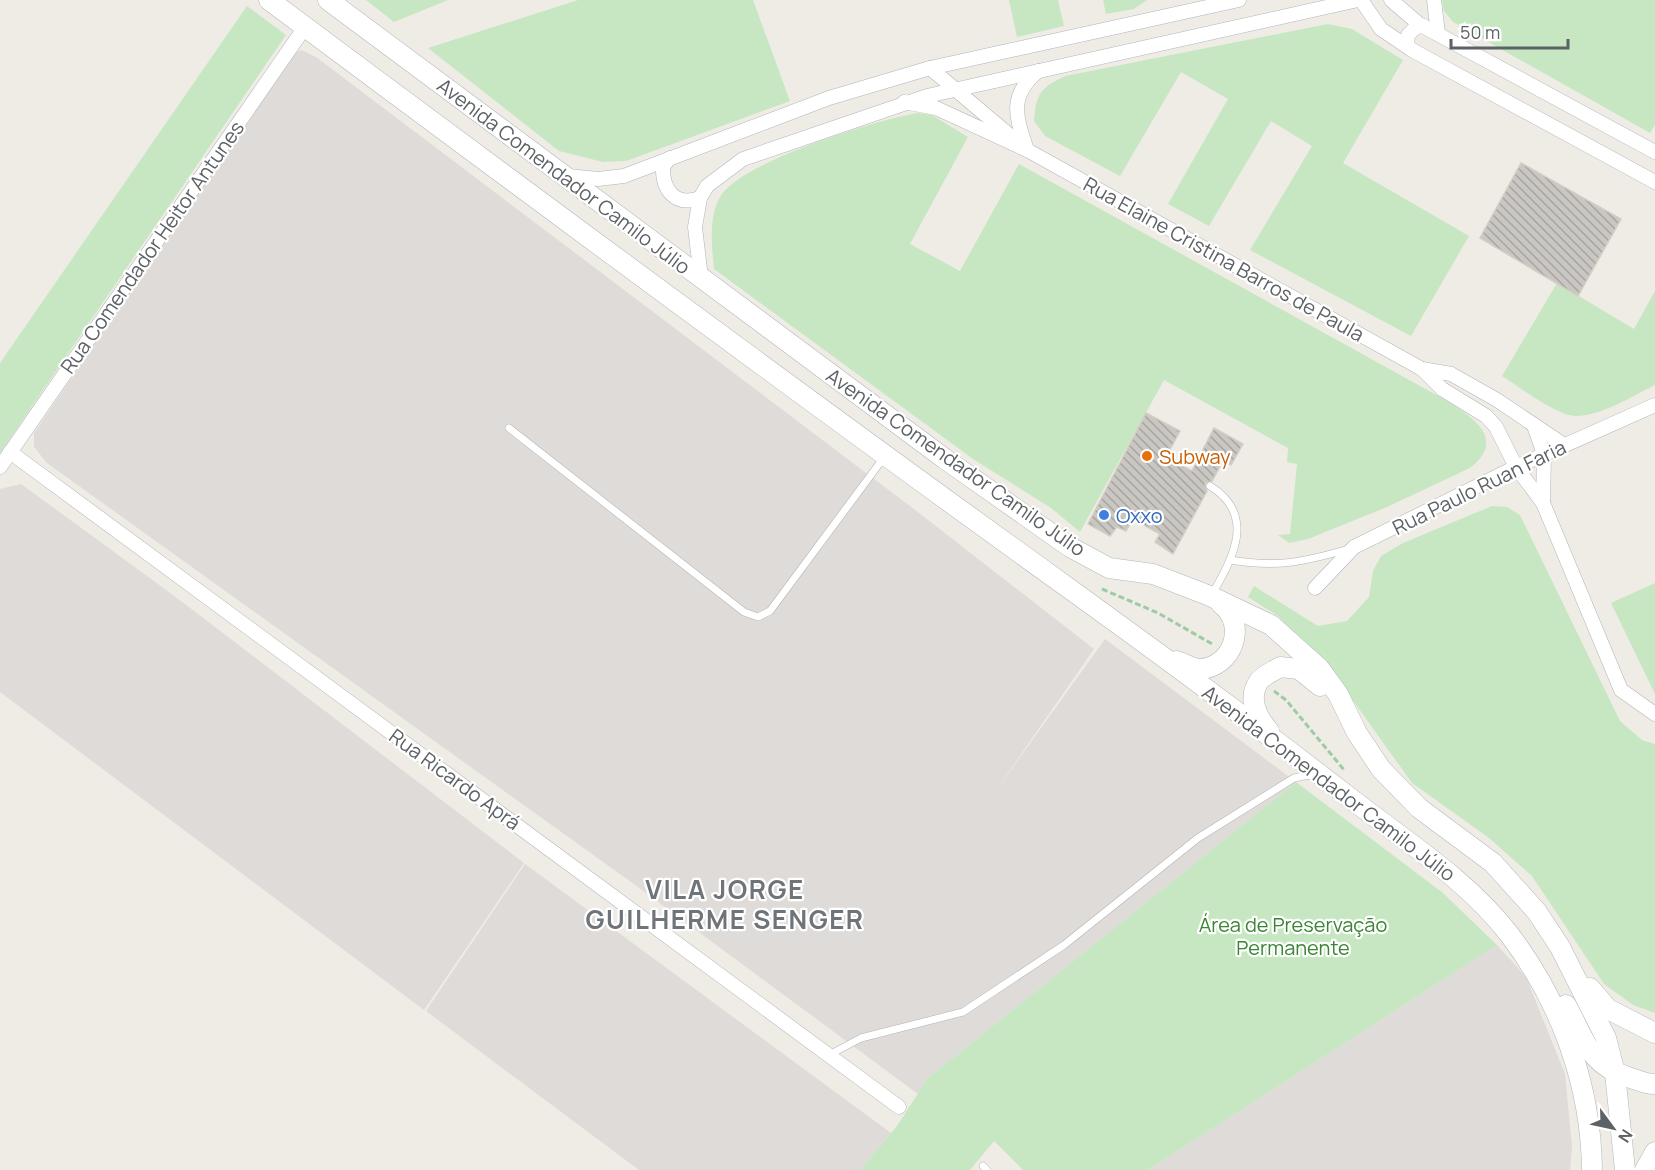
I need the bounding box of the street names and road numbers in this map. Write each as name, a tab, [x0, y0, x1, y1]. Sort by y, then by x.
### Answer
street label: Avenida Comendador Camilo Júlio	[432, 72, 696, 280]
street label: Rua Comendador Heitor Antunes	[54, 115, 250, 379]
street label: Rua Elaine Cristina Barros de Paula	[1079, 170, 1369, 348]
street label: Avenida Comendador Camilo Júlio	[821, 362, 1091, 562]
street label: Rua Paulo Ruan Faria	[1388, 433, 1570, 541]
street label: Avenida Comendador Camilo Júlio	[1197, 679, 1461, 887]
street label: Rua Ricardo Aprá	[384, 722, 526, 836]

